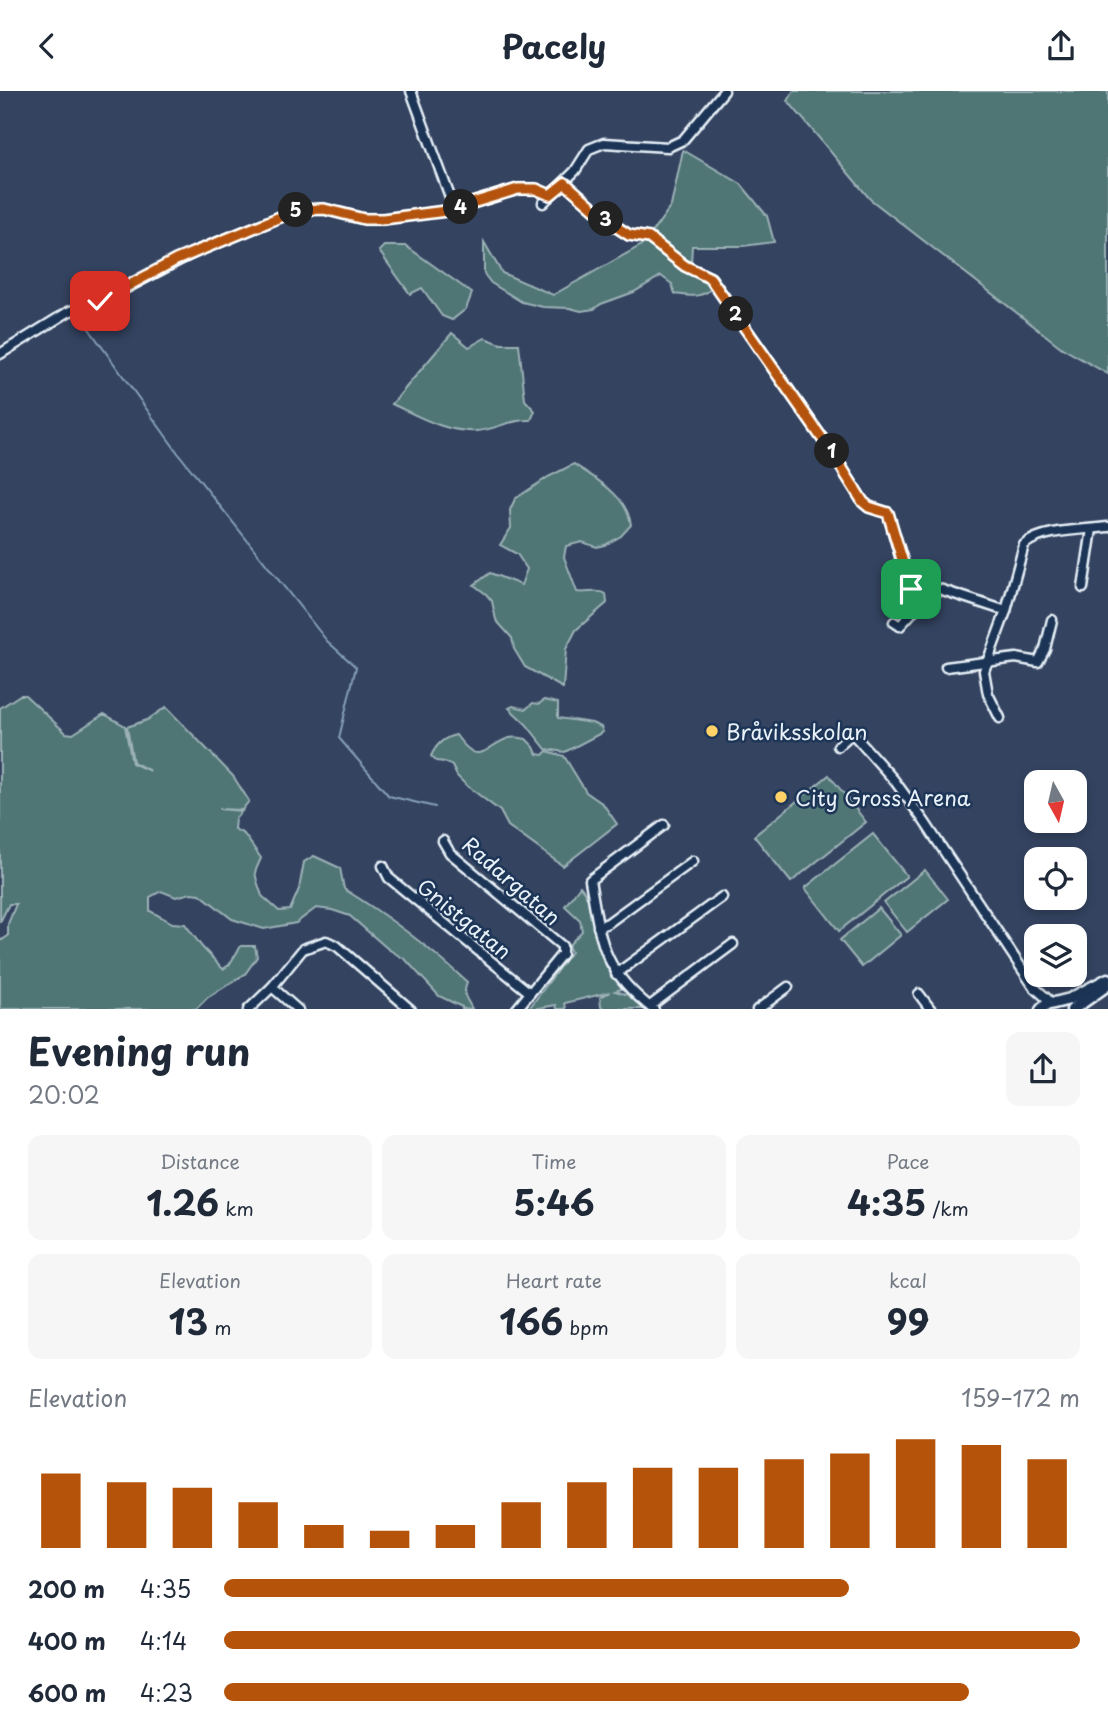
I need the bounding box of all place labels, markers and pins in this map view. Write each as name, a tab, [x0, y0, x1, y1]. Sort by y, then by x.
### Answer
pin: 4	[444, 190, 478, 225]
pin: 5	[278, 193, 314, 227]
pin: 3	[588, 201, 624, 237]
pin	[70, 271, 130, 331]
pin: 2	[718, 297, 754, 332]
pin: 1	[814, 433, 850, 469]
pin	[881, 559, 941, 619]
place label: Bråviksskolan	[726, 715, 867, 747]
marker: Bråviksskolan	[704, 723, 720, 739]
place label: City Gross Arena	[795, 781, 971, 813]
marker: City Gross Arena	[773, 789, 789, 805]

